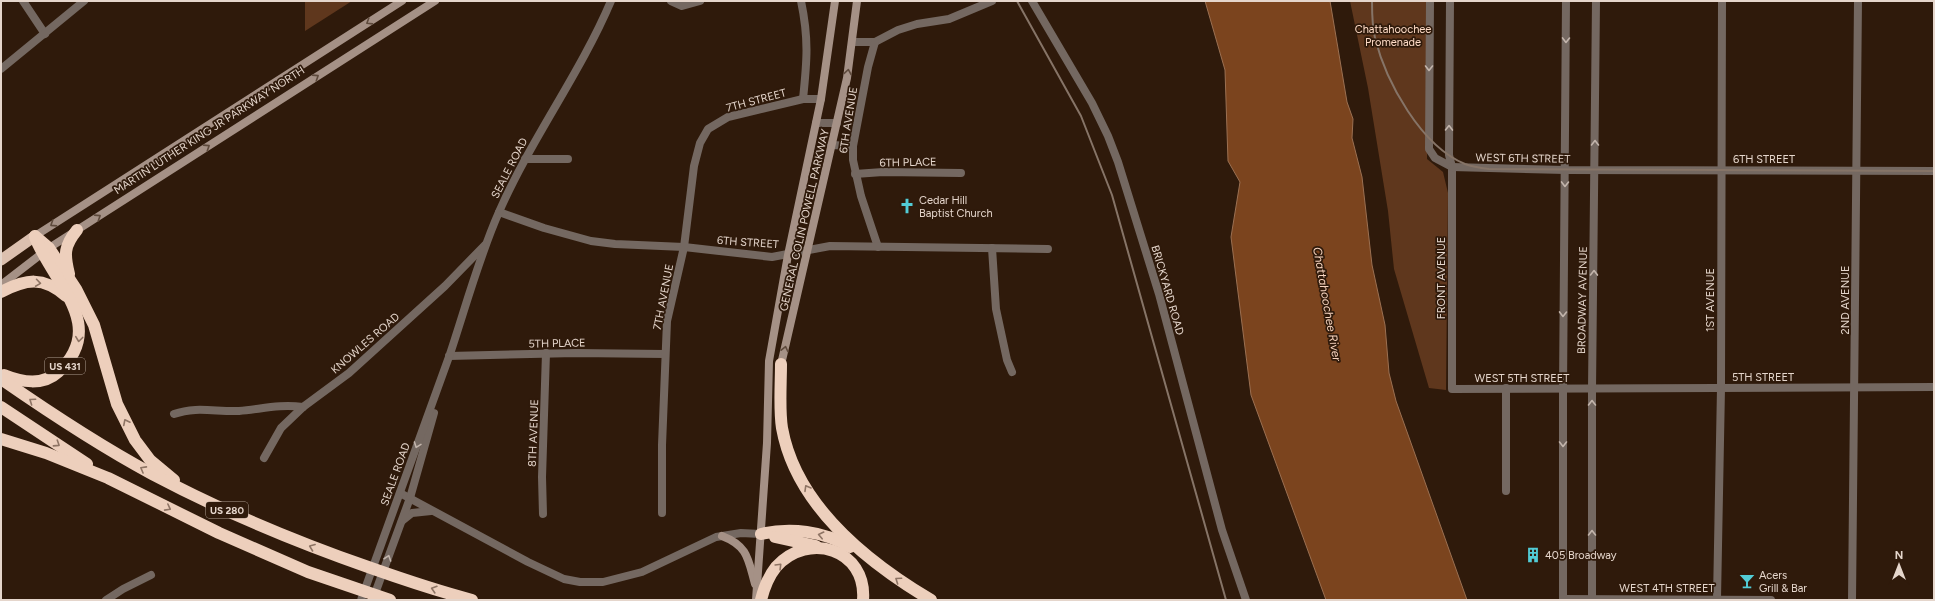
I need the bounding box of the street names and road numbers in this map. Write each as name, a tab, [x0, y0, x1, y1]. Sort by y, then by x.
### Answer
street label: MARTIN LUTHER KING JR PARKWAY NORTH	[111, 64, 307, 197]
street label: 7TH STREET	[725, 86, 788, 115]
street label: 6TH AVENUE	[837, 86, 860, 154]
street label: GENERAL COLIN POWELL PARKWAY	[777, 127, 832, 313]
street label: SEALE ROAD	[489, 135, 530, 201]
street label: WEST 6TH STREET	[1476, 151, 1570, 166]
street label: 6TH STREET	[1733, 153, 1795, 166]
street label: 6TH PLACE	[879, 156, 937, 169]
street label: 6TH STREET	[717, 234, 779, 251]
street label: FRONT AVENUE	[1435, 237, 1448, 319]
street label: BRICKYARD ROAD	[1148, 244, 1187, 337]
street label: BROADWAY AVENUE	[1575, 246, 1590, 354]
street label: 7TH AVENUE	[651, 263, 676, 331]
street label: 2ND AVENUE	[1839, 266, 1852, 334]
street label: 1ST AVENUE	[1704, 268, 1717, 332]
street label: KNOWLES ROAD	[328, 310, 403, 377]
street label: 5TH PLACE	[528, 337, 586, 350]
road number: US 431	[45, 358, 85, 374]
street label: 5TH STREET	[1732, 371, 1794, 384]
street label: WEST 5TH STREET	[1475, 372, 1569, 385]
street label: 8TH AVENUE	[526, 399, 541, 467]
street label: SEALE ROAD	[378, 440, 413, 507]
road number: US 280	[206, 502, 248, 518]
street label: WEST 4TH STREET	[1619, 582, 1715, 595]

